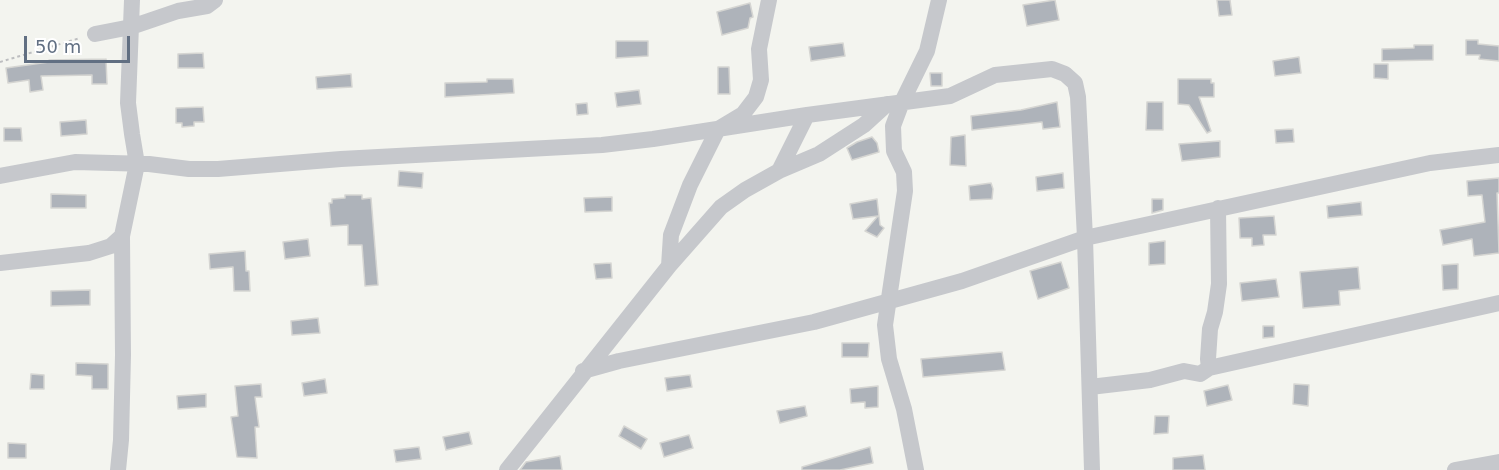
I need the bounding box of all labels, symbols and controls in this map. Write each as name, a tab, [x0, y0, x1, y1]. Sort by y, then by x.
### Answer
scale bar	[27, 24, 134, 62]
text: 50 m	[35, 36, 81, 57]

